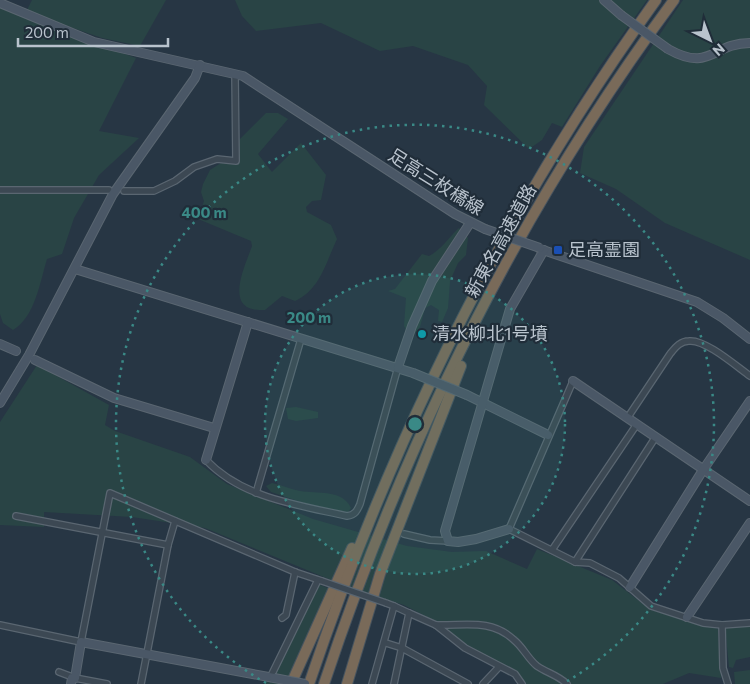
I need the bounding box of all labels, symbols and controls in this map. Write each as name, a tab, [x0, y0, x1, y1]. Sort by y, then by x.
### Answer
scale bar	[18, 15, 168, 47]
north arrow	[685, 15, 735, 65]
text: 200 m	[25, 23, 69, 41]
text: N	[709, 40, 729, 60]
street label: 足高三枚橋線	[385, 143, 488, 219]
street label: 新東名高速道路	[460, 180, 540, 301]
text: 400 m	[181, 203, 227, 221]
place label: 足高霊園	[568, 238, 640, 260]
marker: 足高霊園	[552, 244, 564, 256]
text: 200 m	[287, 308, 331, 326]
place label: 清水柳北1号墳	[432, 322, 548, 344]
marker: 清水柳北1号墳	[416, 328, 428, 340]
centre of rings	[406, 415, 424, 433]

